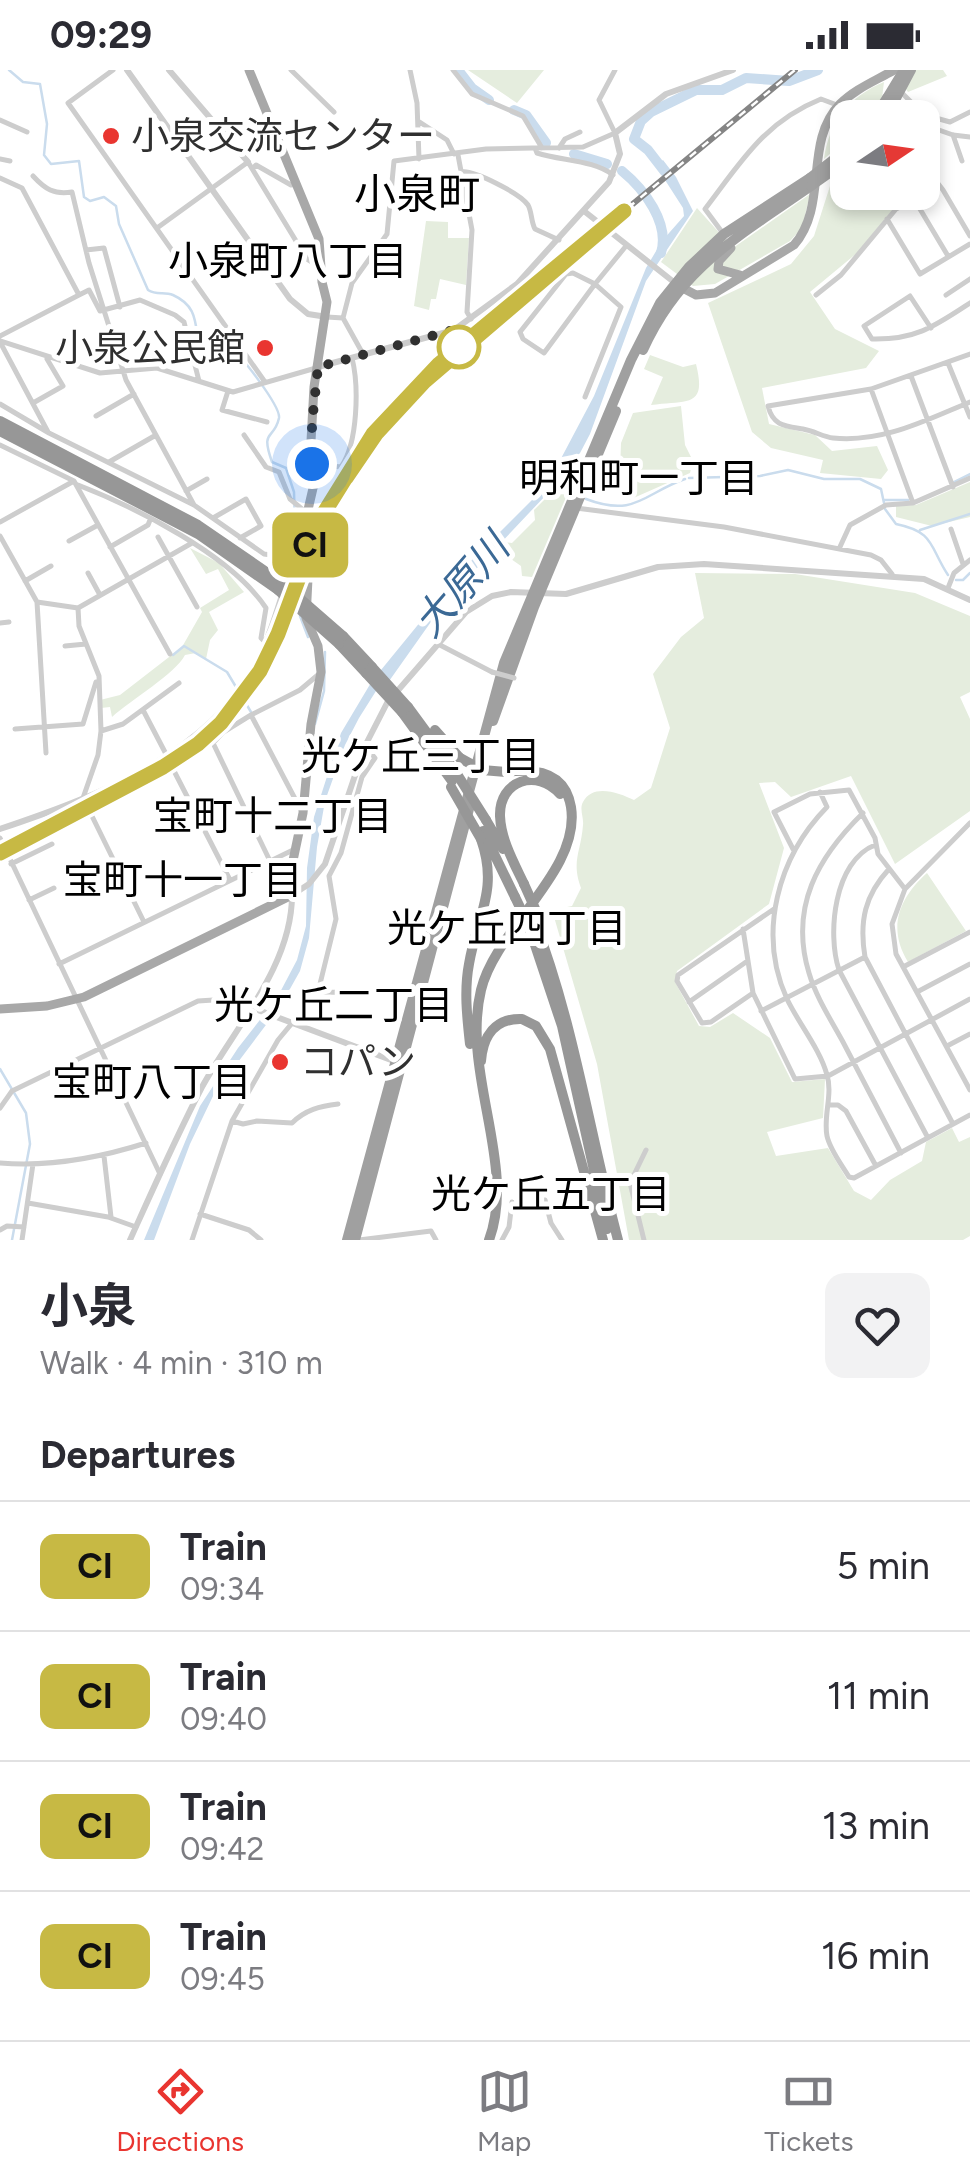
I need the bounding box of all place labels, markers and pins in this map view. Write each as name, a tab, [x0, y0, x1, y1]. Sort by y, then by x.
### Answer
place label: 小泉交流センター	[131, 113, 435, 159]
marker: 小泉交流センター	[100, 125, 122, 147]
place label: 小泉公民館	[55, 325, 245, 371]
unlabelled marker	[438, 326, 480, 368]
marker: 小泉公民館	[254, 337, 276, 359]
place label: コパン	[300, 1039, 416, 1085]
marker: コパン	[269, 1051, 291, 1073]

